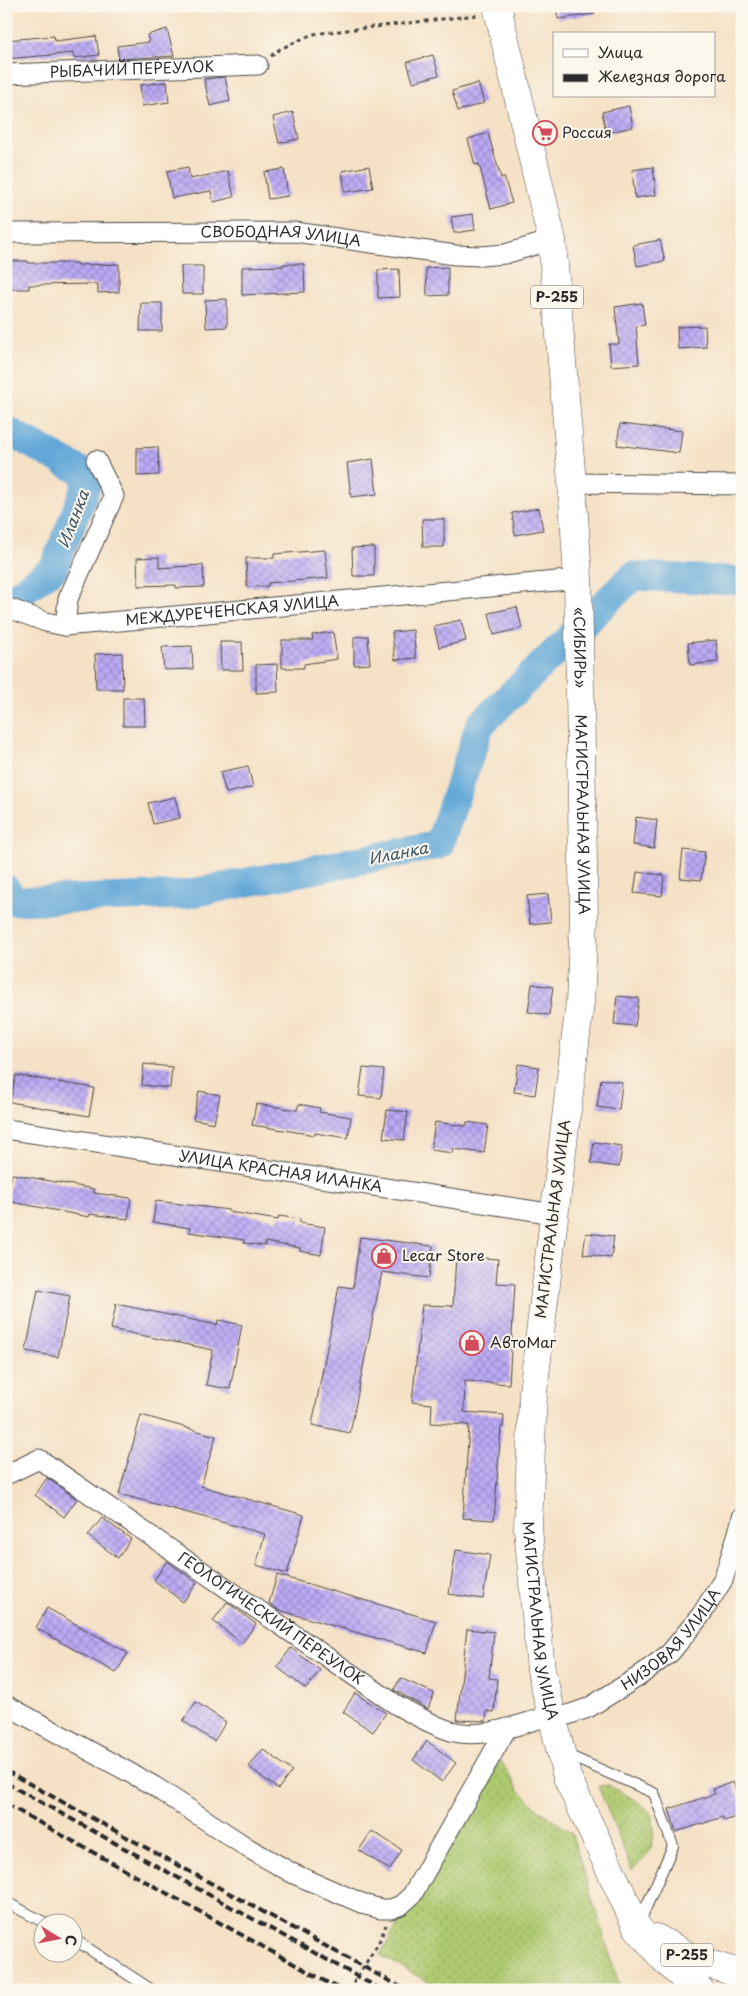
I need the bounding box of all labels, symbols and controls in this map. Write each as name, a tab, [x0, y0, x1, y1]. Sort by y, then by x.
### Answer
legend	[553, 32, 716, 98]
text: Улица	[598, 40, 643, 63]
street label: РЫБАЧИЙ ПЕРЕУЛОК	[49, 54, 215, 82]
text: Железная дорога	[598, 64, 726, 87]
supermarket icon: Россия	[532, 120, 558, 146]
place label: Россия	[562, 120, 612, 143]
street label: СВОБОДНАЯ УЛИЦА	[200, 219, 363, 251]
road number: Р-255	[531, 286, 583, 308]
water label: Иланка	[50, 485, 94, 551]
street label: МЕЖДУРЕЧЕНСКАЯ УЛИЦА	[124, 588, 340, 630]
street label: «СИБИРЬ»	[568, 607, 593, 689]
street label: МАГИСТРАЛЬНАЯ УЛИЦА	[570, 714, 597, 915]
water label: Иланка	[366, 834, 431, 870]
street label: МАГИСТРАЛЬНАЯ УЛИЦА	[528, 1118, 575, 1320]
street label: УЛИЦА КРАСНАЯ ИЛАНКА	[178, 1143, 384, 1197]
shop icon: Lecar Store	[371, 1243, 397, 1269]
place label: Lecar Store	[402, 1243, 485, 1266]
shop icon: АвтоМаг	[459, 1330, 485, 1356]
place label: АвтоМаг	[490, 1330, 556, 1353]
street label: МАГИСТРАЛЬНАЯ УЛИЦА	[517, 1520, 566, 1722]
street label: ГЕОЛОГИЧЕСКИЙ ПЕРЕУЛОК	[174, 1545, 369, 1690]
street label: НИЗОВАЯ УЛИЦА	[616, 1583, 725, 1695]
north arrow	[32, 1914, 82, 1964]
text: С	[60, 1933, 83, 1947]
road number: Р-255	[661, 1944, 713, 1966]

